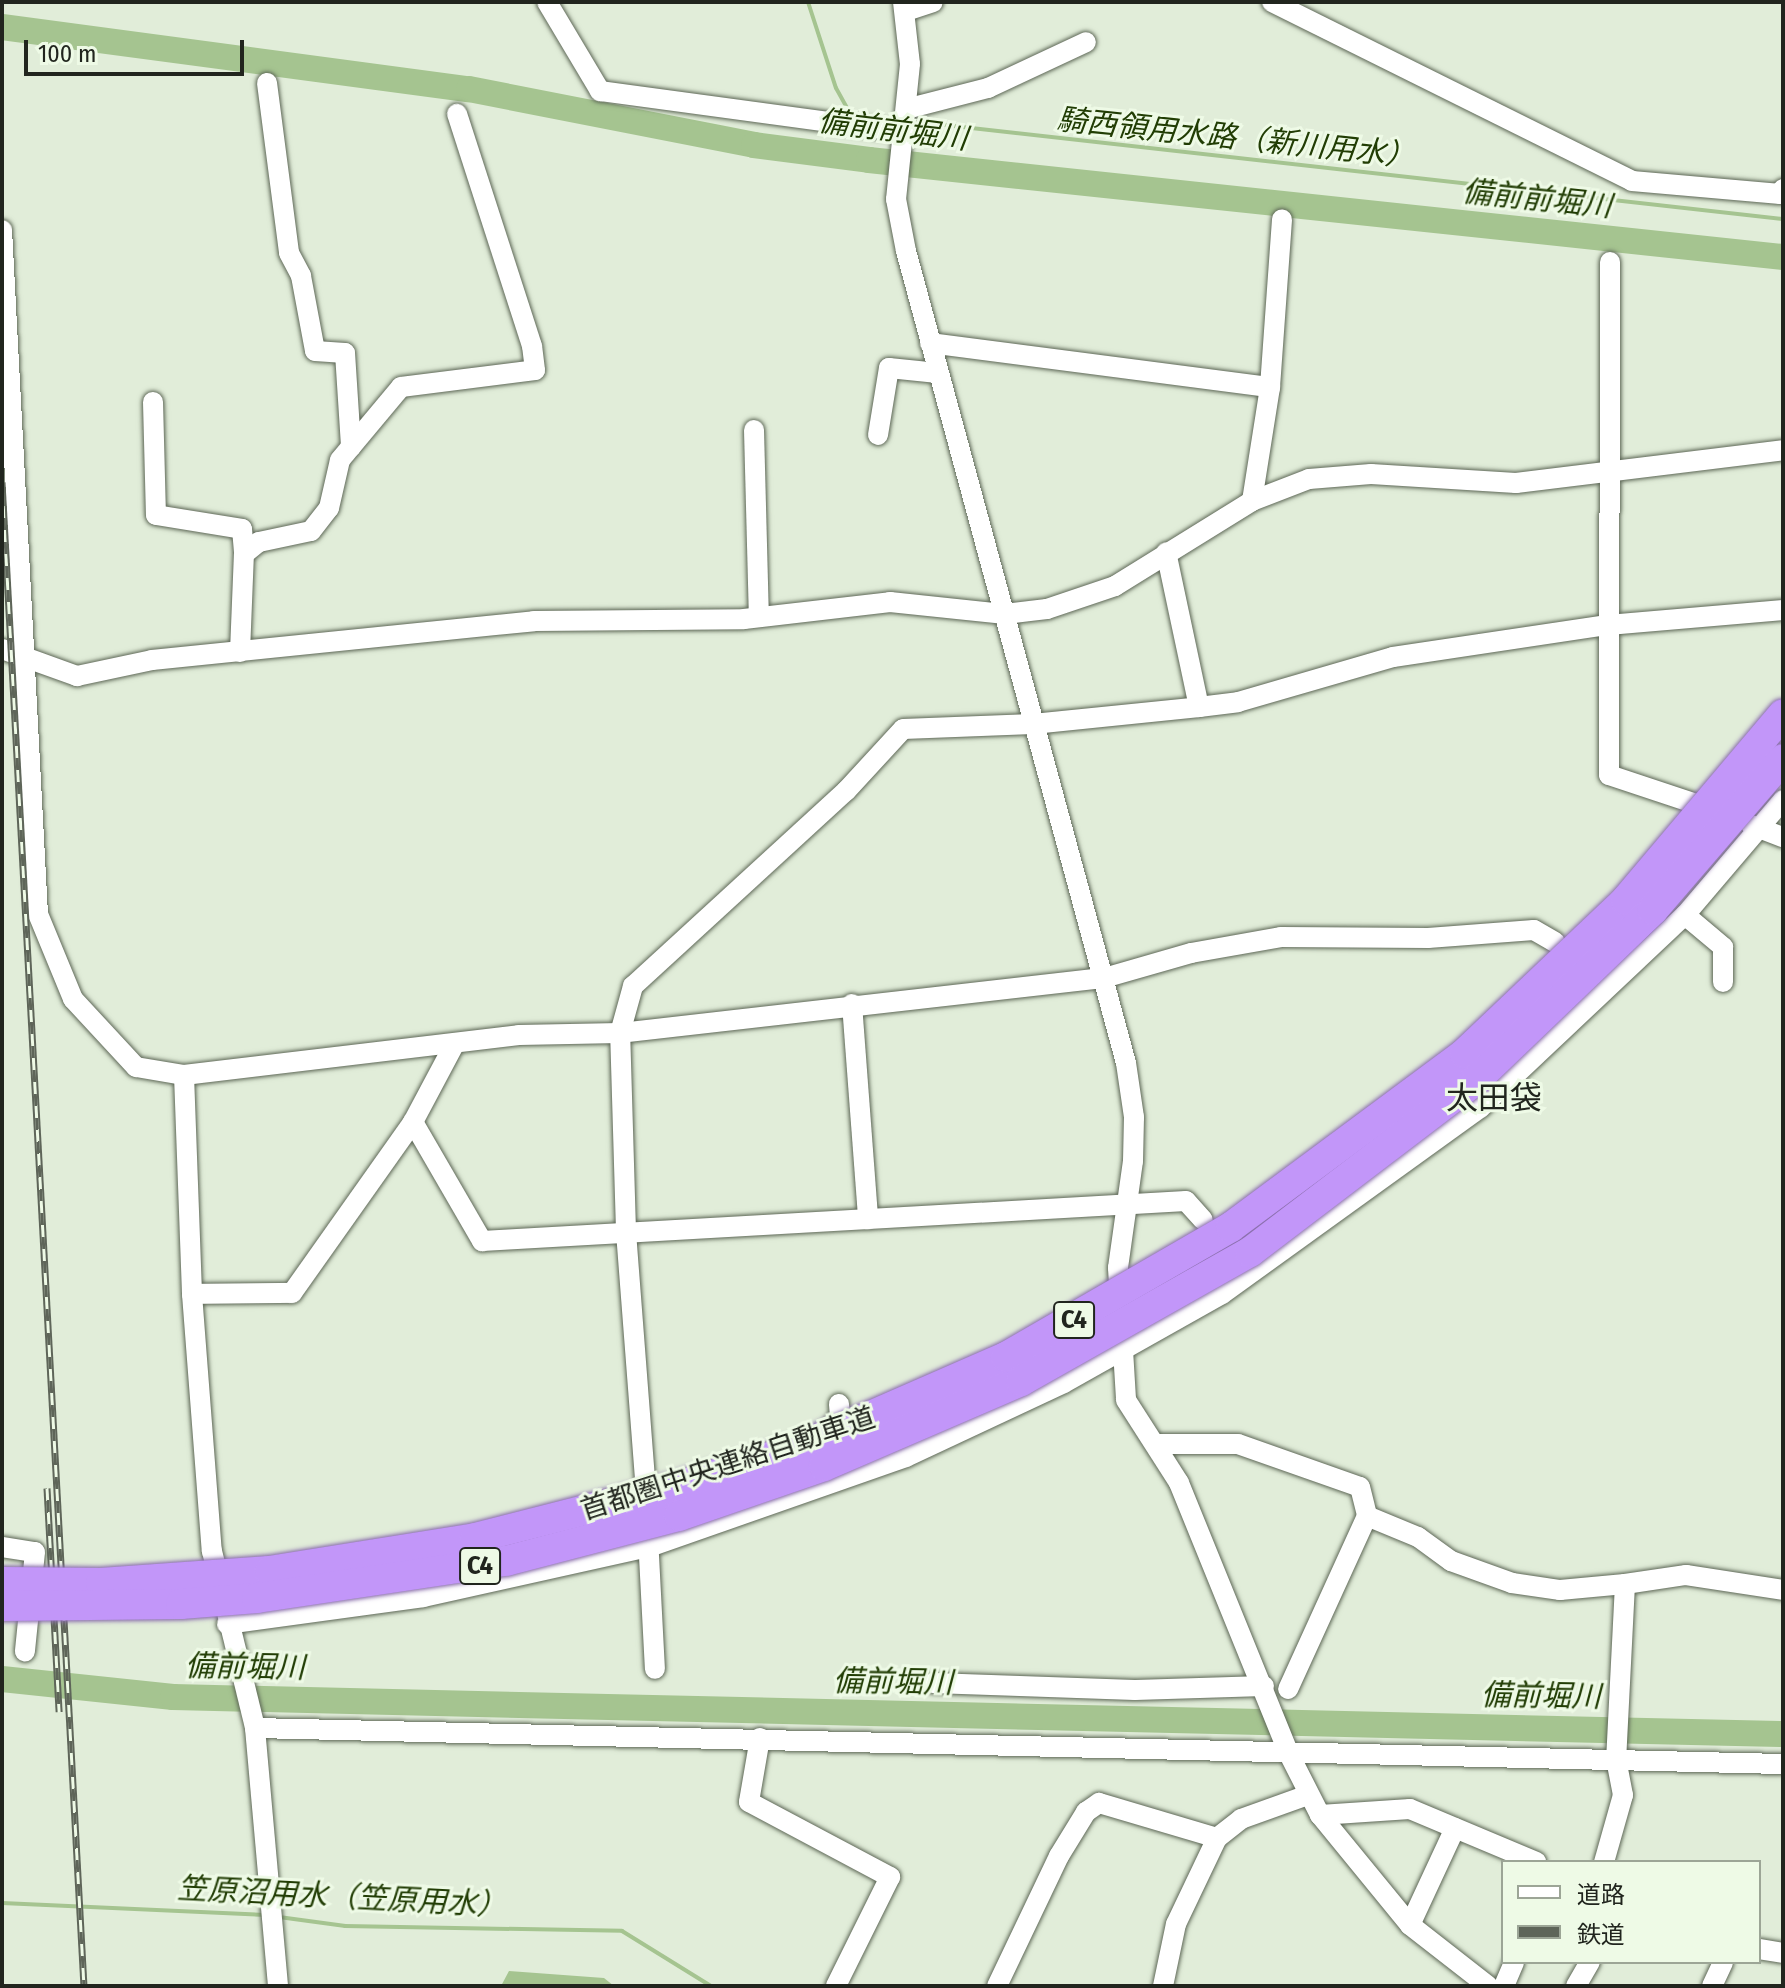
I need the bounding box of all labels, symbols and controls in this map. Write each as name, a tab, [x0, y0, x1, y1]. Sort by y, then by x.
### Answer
scale bar	[28, 24, 248, 74]
text: 100 m	[38, 40, 96, 68]
water label: 騎西領用水路（新川用水）	[1055, 101, 1417, 175]
water label: 備前前堀川	[816, 103, 970, 157]
water label: 備前前堀川	[1461, 173, 1613, 225]
district label: 太田袋	[1446, 1079, 1542, 1117]
road number: C4	[1052, 1298, 1096, 1342]
street label: 首都圏中央連絡自動車道	[576, 1400, 880, 1528]
road number: C4	[458, 1544, 502, 1588]
water label: 備前堀川	[185, 1648, 305, 1686]
water label: 備前堀川	[833, 1663, 953, 1701]
water label: 備前堀川	[1481, 1677, 1601, 1715]
legend	[1501, 1860, 1761, 1964]
water label: 笠原沼用水（笠原用水）	[176, 1870, 508, 1924]
text: 道路	[1577, 1881, 1625, 1909]
text: 鉄道	[1577, 1921, 1625, 1949]

